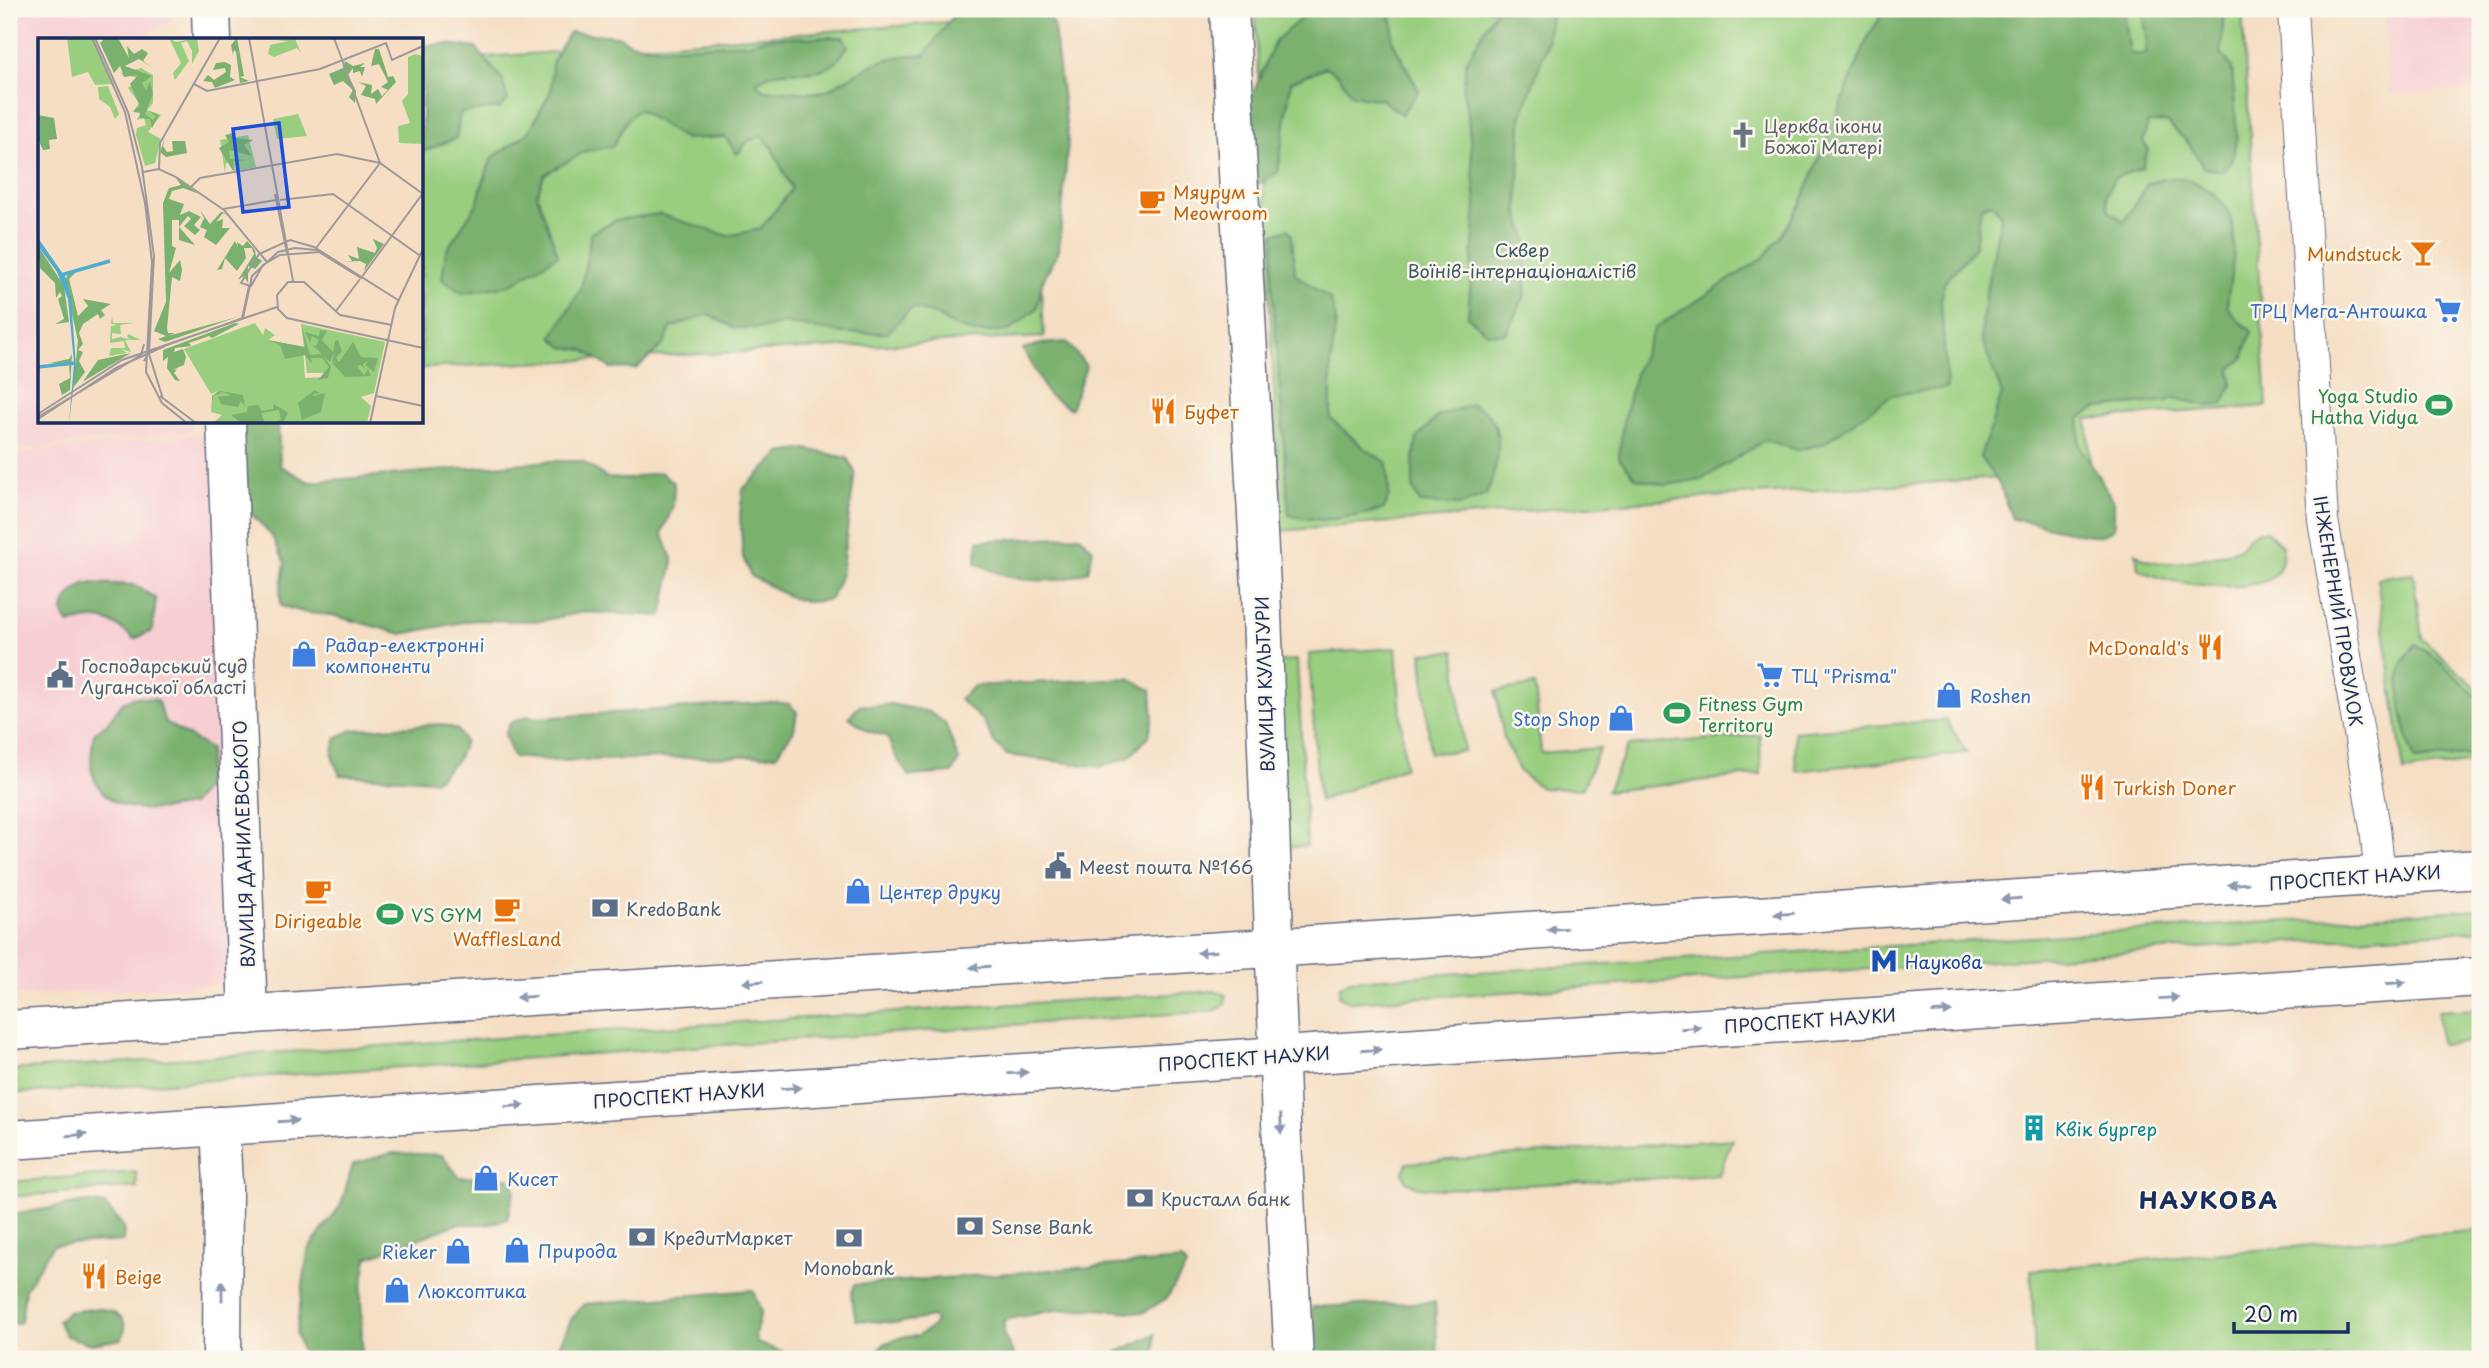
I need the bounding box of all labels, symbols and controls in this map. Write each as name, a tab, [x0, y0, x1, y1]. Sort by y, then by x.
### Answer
inset map	[38, 38, 424, 424]
place label: Церква ікони Божої Матері	[1764, 112, 1883, 160]
church icon: Церква ікони Божої Матері	[1728, 120, 1758, 150]
place label: Мяурум - Meowroom	[1173, 178, 1268, 226]
cafe icon: Мяурум - Meowroom	[1137, 186, 1167, 216]
park label: Сквер Воїнів-інтернаціоналістів	[1408, 236, 1636, 284]
bar icon: Mundstuck	[2408, 238, 2438, 268]
place label: Mundstuck	[2307, 240, 2402, 267]
supermarket icon: ТРЦ Мега-Антошка	[2433, 295, 2463, 325]
place label: ТРЦ Мега-Антошка	[2250, 297, 2428, 324]
place label: Yoga Studio Hatha Vidya	[2311, 382, 2419, 430]
sports icon: Yoga Studio Hatha Vidya	[2424, 390, 2454, 420]
restaurant icon: Буфет	[1148, 396, 1178, 426]
place label: Буфет	[1184, 398, 1239, 425]
street label: ІНЖЕНЕРНИЙ ПРОВУЛОК	[2307, 494, 2371, 728]
street label: ВУЛИЦЯ КУЛЬТУРИ	[1247, 596, 1281, 772]
place label: Радар-електронні компоненти	[325, 631, 485, 679]
restaurant icon: McDonald's	[2195, 632, 2225, 662]
place label: McDonald's	[2088, 634, 2189, 661]
shop icon: Радар-електронні компоненти	[289, 639, 319, 669]
place label: Господарський суд Луганської області	[81, 652, 248, 700]
public building icon: Господарський суд Луганської області	[45, 660, 75, 690]
supermarket icon: ТЦ "Prisma"	[1755, 660, 1785, 690]
place label: ТЦ "Prisma"	[1791, 662, 1897, 689]
shop icon: Roshen	[1934, 680, 1964, 710]
place label: Roshen	[1970, 682, 2031, 709]
place label: Fitness Gym Territory	[1698, 690, 1803, 738]
sports icon: Fitness Gym Territory	[1662, 698, 1692, 728]
shop icon: Stop Shop	[1606, 703, 1636, 733]
place label: Stop Shop	[1513, 705, 1600, 732]
street label: ВУЛИЦЯ ДАНИЛЕВСЬКОГО	[225, 720, 261, 968]
restaurant icon: Turkish Doner	[2077, 772, 2107, 802]
place label: Turkish Doner	[2113, 774, 2237, 801]
public building icon: Meest пошта №166	[1043, 851, 1073, 881]
place label: Meest пошта №166	[1079, 853, 1253, 880]
street label: ПРОСПЕКТ НАУКИ	[2268, 858, 2442, 896]
cafe icon: Dirigeable	[303, 876, 333, 906]
shop icon: Центер друку	[843, 876, 873, 906]
place label: Центер друку	[879, 878, 1001, 905]
one-way arrow	[2227, 879, 2249, 890]
bank icon: KredoBank	[590, 893, 620, 923]
cafe icon: WafflesLand	[492, 894, 522, 924]
one-way arrow	[2000, 894, 2022, 905]
place label: KredoBank	[626, 895, 721, 922]
sports icon: VS GYM	[375, 899, 405, 929]
place label: VS GYM	[411, 901, 482, 928]
place label: Dirigeable	[274, 907, 362, 934]
one-way arrow	[1773, 909, 1795, 920]
one-way arrow	[1546, 924, 1568, 935]
place label: WafflesLand	[453, 925, 561, 952]
metro station icon: Наукова	[1869, 946, 1899, 976]
one-way arrow	[1196, 947, 1218, 958]
place label: Наукова	[1905, 948, 1983, 975]
one-way arrow	[969, 962, 991, 973]
one-way arrow	[742, 977, 764, 988]
one-way arrow	[2386, 977, 2408, 988]
one-way arrow	[515, 992, 537, 1003]
one-way arrow	[2159, 993, 2181, 1004]
street label: ПРОСПЕКТ НАУКИ	[1723, 1001, 1897, 1039]
one-way arrow	[1931, 1006, 1953, 1017]
one-way arrow	[1680, 1023, 1702, 1034]
street label: ПРОСПЕКТ НАУКИ	[1157, 1039, 1331, 1077]
one-way arrow	[1360, 1044, 1382, 1055]
one-way arrow	[1007, 1067, 1029, 1078]
street label: ПРОСПЕКТ НАУКИ	[592, 1076, 766, 1114]
one-way arrow	[780, 1082, 802, 1093]
one-way arrow	[504, 1101, 526, 1112]
one-way arrow	[1275, 1113, 1286, 1135]
building icon: Квік бургер	[2019, 1113, 2049, 1143]
place label: Квік бургер	[2055, 1115, 2157, 1142]
one-way arrow	[277, 1116, 299, 1127]
one-way arrow	[66, 1130, 88, 1141]
shop icon: Кисет	[471, 1163, 501, 1193]
place label: Кисет	[507, 1165, 558, 1192]
district label: НАУКОВА	[2139, 1181, 2279, 1217]
bank icon: Кристалл банк	[1125, 1183, 1155, 1213]
place label: Кристалл банк	[1161, 1185, 1290, 1212]
bank icon: Sense Bank	[955, 1211, 985, 1241]
place label: Sense Bank	[991, 1213, 1093, 1240]
bank icon: КредитМаркет	[627, 1222, 657, 1252]
bank icon: Monobank	[834, 1223, 864, 1253]
place label: КредитМаркет	[663, 1224, 793, 1251]
shop icon: Природа	[502, 1235, 532, 1265]
shop icon: Rieker	[443, 1236, 473, 1266]
place label: Природа	[538, 1237, 618, 1264]
place label: Rieker	[382, 1238, 438, 1265]
place label: Monobank	[804, 1254, 894, 1281]
restaurant icon: Beige	[79, 1261, 109, 1291]
place label: Beige	[115, 1263, 162, 1290]
shop icon: Люксоптика	[382, 1275, 412, 1305]
place label: Люксоптика	[418, 1277, 527, 1304]
one-way arrow	[216, 1280, 228, 1302]
scale bar	[2234, 1291, 2347, 1335]
text: 20 m	[2244, 1297, 2298, 1329]

